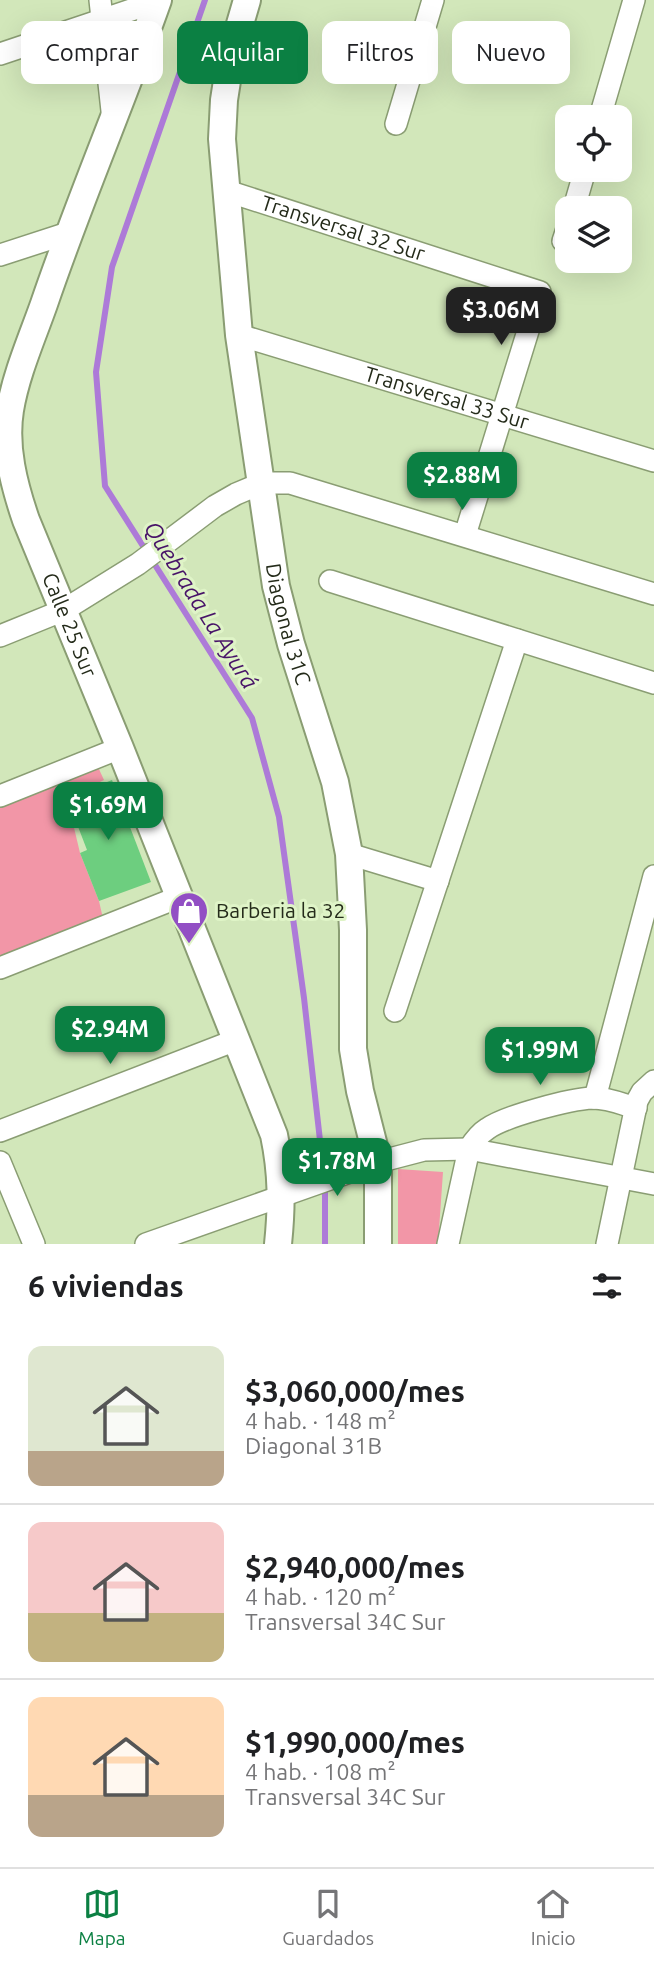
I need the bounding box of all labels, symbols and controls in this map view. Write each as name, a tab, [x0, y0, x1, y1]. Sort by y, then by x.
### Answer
chip: Comprar	[21, 21, 163, 84]
chip: Alquilar	[177, 21, 308, 84]
chip: Filtros	[322, 21, 438, 84]
chip: Nuevo	[452, 21, 570, 84]
map controls	[555, 105, 632, 273]
button: locate	[555, 105, 632, 182]
street label: Transversal 32 Sur	[259, 190, 428, 265]
button: layers	[555, 196, 632, 273]
pin: $3.06M	[444, 288, 558, 347]
text: $3.06M	[462, 297, 540, 322]
street label: Transversal 33 Sur	[362, 361, 532, 433]
pin: $2.88M	[405, 452, 519, 512]
text: $2.88M	[423, 462, 501, 487]
water label: Quebrada La Ayurá	[140, 516, 263, 693]
street label: Diagonal 31C	[262, 562, 316, 688]
street label: Calle 25 Sur	[38, 569, 102, 680]
pin: $1.69M	[51, 782, 165, 842]
text: $1.69M	[69, 792, 147, 817]
shop icon: Barberia la 32	[168, 890, 210, 945]
place label: Barberia la 32	[216, 898, 345, 922]
pin: $2.94M	[53, 1006, 167, 1066]
text: $2.94M	[71, 1016, 149, 1041]
pin: $1.99M	[483, 1028, 597, 1087]
text: $1.99M	[501, 1037, 579, 1062]
pin: $1.78M	[280, 1138, 394, 1198]
text: $1.78M	[298, 1148, 376, 1173]
icon: filters	[588, 1267, 626, 1305]
text: 6 viviendas	[28, 1269, 184, 1303]
icon: home	[84, 1374, 168, 1458]
text: $3,060,000/mes	[245, 1374, 465, 1408]
text: 4 hab. · 148 m²	[245, 1408, 396, 1433]
text: Diagonal 31B	[245, 1433, 382, 1458]
icon: home	[84, 1550, 168, 1634]
text: $2,940,000/mes	[245, 1550, 465, 1584]
text: 4 hab. · 120 m²	[245, 1584, 396, 1609]
text: Transversal 34C Sur	[245, 1609, 446, 1634]
icon: home	[84, 1725, 168, 1809]
text: $1,990,000/mes	[245, 1725, 465, 1759]
text: 4 hab. · 108 m²	[245, 1759, 396, 1784]
text: Transversal 34C Sur	[245, 1784, 446, 1809]
tab: Mapa	[78, 1885, 126, 1949]
tab: Guardados	[282, 1885, 374, 1949]
tab: Inicio	[531, 1885, 576, 1949]

